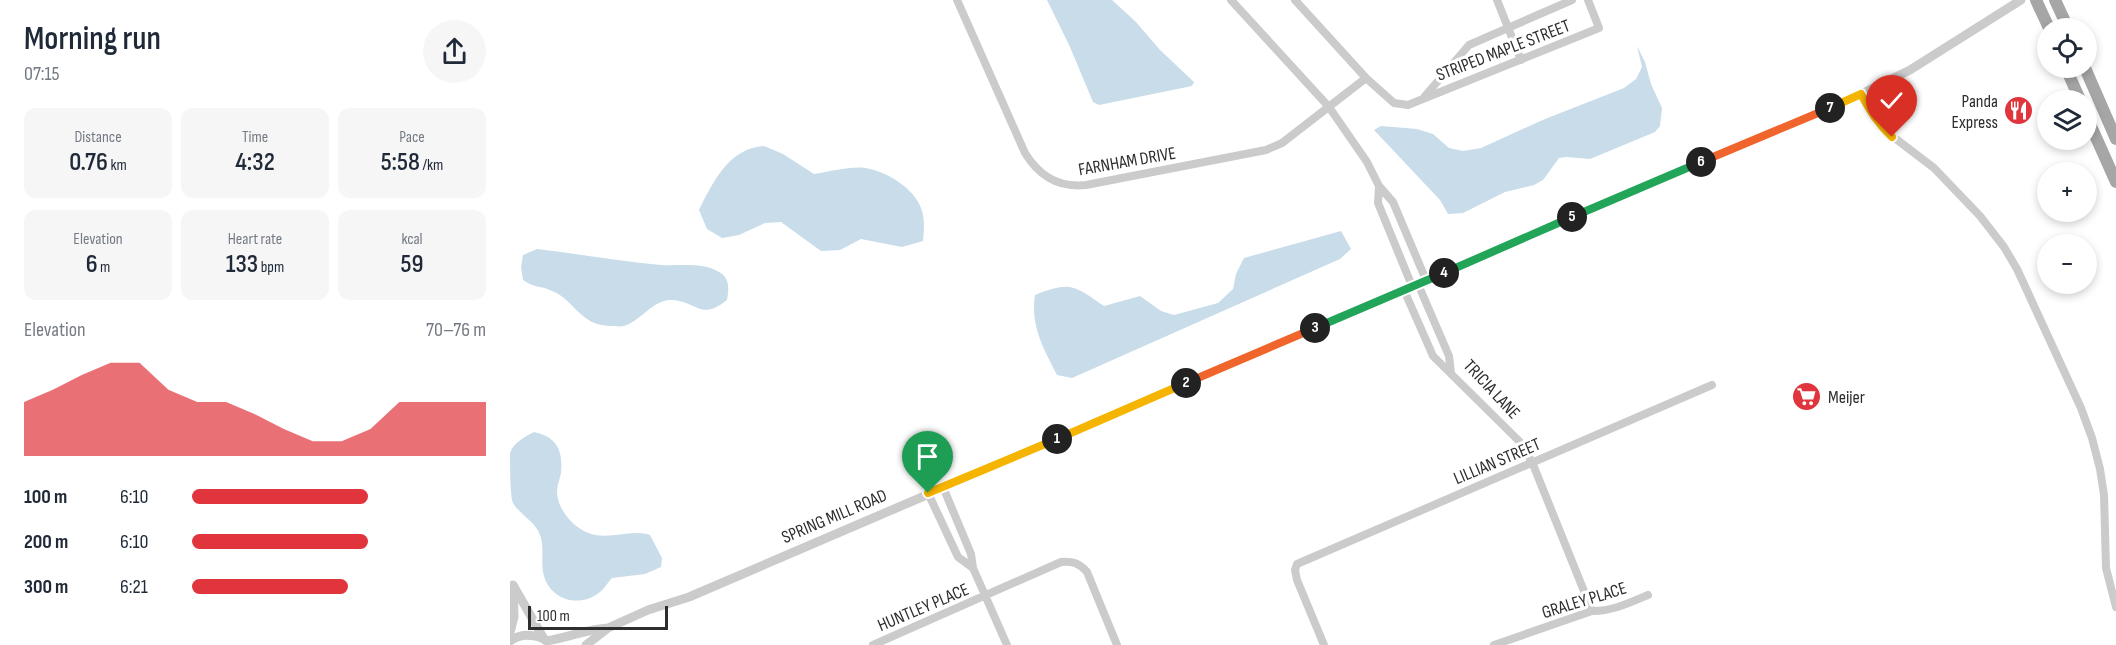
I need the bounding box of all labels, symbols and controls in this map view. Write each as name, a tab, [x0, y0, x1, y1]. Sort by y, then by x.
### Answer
street label: STRIPED MAPLE STREET	[1433, 15, 1573, 86]
map controls	[2037, 18, 2097, 294]
button: locate	[2037, 18, 2097, 78]
text: Morning run	[24, 19, 161, 59]
button: share	[423, 20, 486, 83]
text: 07:15	[24, 62, 60, 86]
pin	[1866, 75, 1917, 137]
icon: check	[1875, 84, 1908, 117]
button: layers	[2037, 90, 2097, 150]
place label: Panda Express	[1952, 91, 1998, 133]
pin: 7	[1815, 93, 1845, 123]
restaurant icon: Panda Express	[2003, 95, 2035, 127]
text: 7	[1827, 98, 1833, 117]
text: Distance	[74, 128, 122, 147]
text: Time	[242, 128, 268, 147]
text: Pace	[399, 128, 425, 147]
street label: FARNHAM DRIVE	[1077, 143, 1177, 180]
text: 0.76	[69, 147, 108, 178]
text: 4:32	[235, 147, 275, 178]
text: 5:58	[381, 147, 420, 178]
pin: 6	[1686, 147, 1716, 177]
text: 6	[1697, 152, 1705, 171]
text: km	[108, 156, 127, 175]
text: /km	[420, 156, 443, 175]
button: +	[2037, 162, 2097, 222]
pin: 5	[1557, 202, 1587, 232]
text: 5	[1568, 207, 1576, 226]
text: Elevation	[73, 230, 123, 249]
text: Heart rate	[228, 230, 282, 249]
text: kcal	[401, 230, 423, 249]
button: −	[2037, 234, 2097, 294]
text: 6	[86, 249, 98, 280]
text: 133	[226, 249, 258, 280]
text: 59	[401, 249, 423, 280]
text: m	[98, 258, 110, 277]
text: bpm	[258, 258, 284, 277]
pin: 4	[1429, 258, 1459, 288]
text: 4	[1440, 263, 1448, 282]
pin: 3	[1300, 313, 1330, 343]
text: Elevation	[24, 318, 86, 342]
text: 70–76 m	[426, 318, 486, 342]
text: 3	[1311, 318, 1319, 337]
street label: TRICIA LANE	[1459, 355, 1524, 423]
pin: 2	[1171, 368, 1201, 398]
text: 2	[1182, 373, 1190, 392]
supermarket icon: Meijer	[1791, 381, 1823, 413]
place label: Meijer	[1828, 387, 1865, 408]
pin: 1	[1042, 424, 1072, 454]
text: 1	[1054, 429, 1060, 448]
pin	[902, 431, 953, 493]
street label: LILLIAN STREET	[1451, 434, 1544, 489]
icon: arrive	[911, 440, 944, 473]
text: 100 m	[24, 485, 67, 509]
text: 6:10	[120, 485, 148, 509]
street label: SPRING MILL ROAD	[778, 485, 890, 548]
text: 200 m	[24, 530, 68, 554]
text: 6:10	[120, 530, 148, 554]
text: 300 m	[24, 575, 68, 599]
text: 6:21	[120, 575, 148, 599]
street label: GRALEY PLACE	[1539, 578, 1629, 623]
street label: HUNTLEY PLACE	[874, 579, 972, 636]
scale bar	[528, 603, 668, 630]
text: 100 m	[537, 607, 570, 626]

